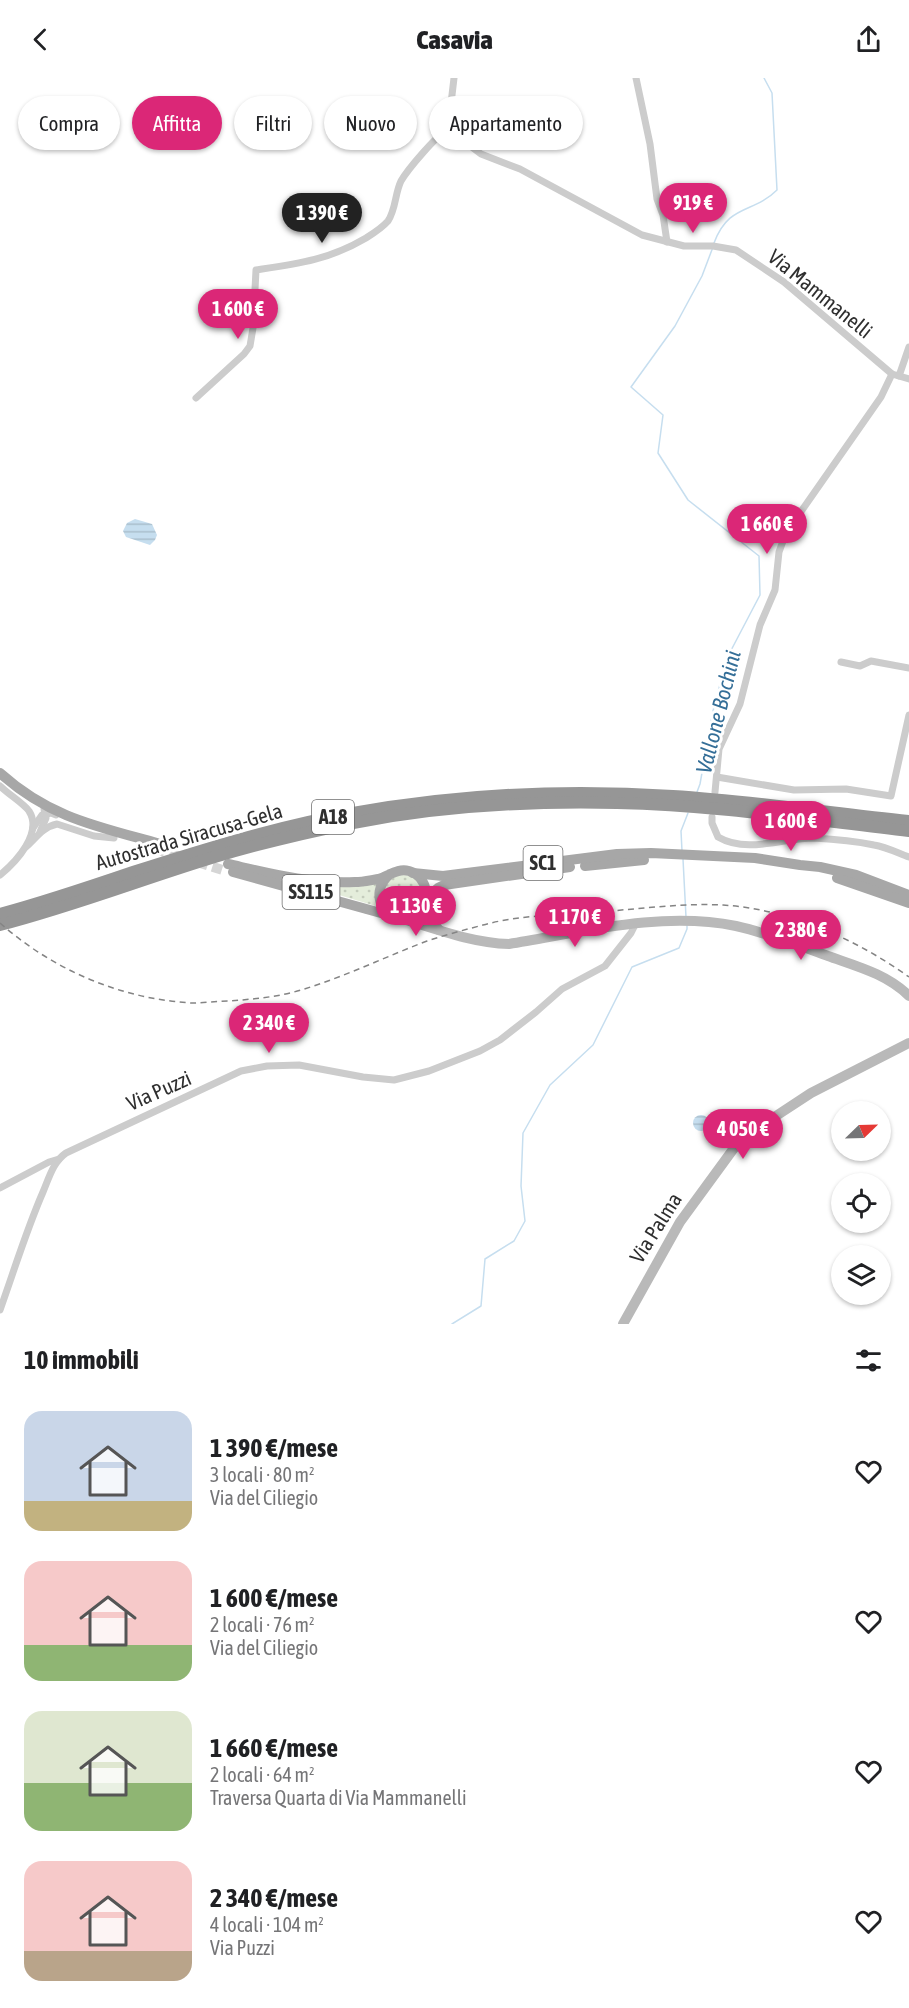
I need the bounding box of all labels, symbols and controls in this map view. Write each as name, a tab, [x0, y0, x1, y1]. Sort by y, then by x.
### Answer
icon: back	[24, 23, 57, 56]
icon: share	[852, 23, 885, 56]
text: Casavia	[416, 24, 493, 55]
chip: Compra	[18, 96, 120, 150]
chip: Affitta	[132, 96, 222, 150]
chip: Filtri	[234, 96, 312, 150]
chip: Nuovo	[324, 96, 417, 150]
chip: Appartamento	[429, 96, 583, 150]
pin: 919 €	[651, 183, 735, 234]
text: 919 €	[673, 191, 713, 214]
pin: 1 390 €	[267, 193, 377, 244]
text: 1 390 €	[296, 201, 348, 224]
street label: Via Mammanelli	[764, 244, 878, 343]
pin: 1 600 €	[183, 289, 293, 340]
text: 1 600 €	[212, 297, 264, 320]
pin: 1 660 €	[712, 504, 822, 555]
text: 1 660 €	[741, 512, 793, 535]
water label: Vallone Bochini	[690, 648, 746, 776]
street label: Autostrada Siracusa-Gela	[93, 798, 285, 874]
road number: A18	[312, 800, 354, 834]
pin: 1 600 €	[736, 801, 846, 852]
text: 1 600 €	[765, 809, 817, 832]
road number: SC1	[524, 846, 562, 880]
road number: SS115	[282, 875, 340, 909]
pin: 1 130 €	[361, 886, 471, 937]
text: 1 130 €	[390, 894, 442, 917]
pin: 1 170 €	[520, 897, 630, 948]
text: 1 170 €	[549, 905, 601, 928]
pin: 2 380 €	[746, 910, 856, 961]
text: 2 380 €	[775, 918, 827, 941]
pin: 2 340 €	[214, 1003, 324, 1054]
text: 2 340 €	[243, 1011, 295, 1034]
street label: Via Puzzi	[123, 1065, 195, 1115]
north arrow	[831, 1101, 891, 1161]
map controls	[831, 1101, 891, 1305]
pin: 4 050 €	[688, 1109, 798, 1160]
text: 4 050 €	[717, 1117, 769, 1140]
button: locate	[831, 1173, 891, 1233]
street label: Via Palma	[624, 1188, 686, 1267]
button: layers	[831, 1245, 891, 1305]
icon: filters	[852, 1344, 885, 1377]
text: 10 immobili	[24, 1345, 139, 1375]
text: 1 390 €/mese	[210, 1433, 338, 1463]
icon: home	[72, 1435, 144, 1507]
icon: heart	[852, 1455, 885, 1488]
text: 3 locali · 80 m²	[210, 1463, 315, 1486]
text: Via del Ciliegio	[210, 1486, 318, 1509]
text: 1 600 €/mese	[210, 1583, 338, 1613]
icon: home	[72, 1585, 144, 1657]
icon: heart	[852, 1605, 885, 1638]
text: 2 locali · 76 m²	[210, 1613, 315, 1636]
text: Via del Ciliegio	[210, 1636, 318, 1659]
text: 1 660 €/mese	[210, 1733, 338, 1763]
icon: home	[72, 1735, 144, 1807]
icon: heart	[852, 1755, 885, 1788]
text: 2 locali · 64 m²	[210, 1763, 315, 1786]
text: Traversa Quarta di Via Mammanelli	[210, 1786, 467, 1809]
text: 2 340 €/mese	[210, 1883, 338, 1913]
icon: home	[72, 1885, 144, 1957]
icon: heart	[852, 1905, 885, 1938]
text: 4 locali · 104 m²	[210, 1913, 324, 1936]
text: Via Puzzi	[210, 1936, 275, 1959]

